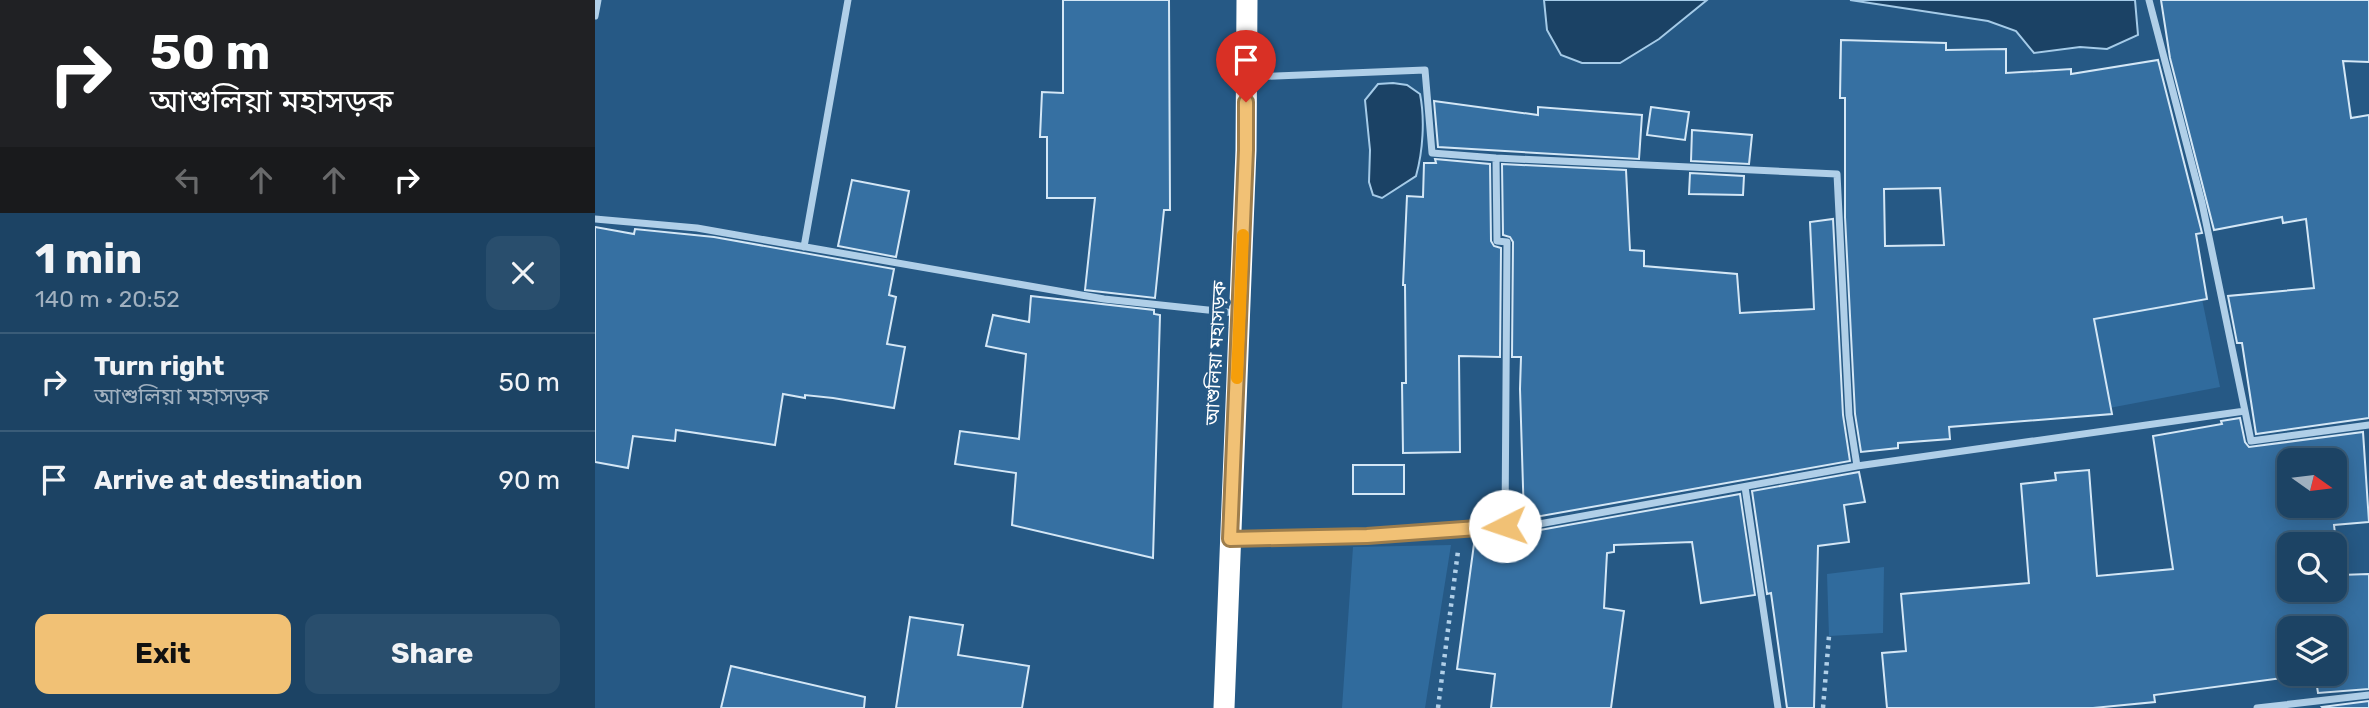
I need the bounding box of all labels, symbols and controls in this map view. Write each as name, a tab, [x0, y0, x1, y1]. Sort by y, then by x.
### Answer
text: 50 m	[150, 23, 270, 81]
icon: right	[35, 28, 126, 119]
pin	[1216, 30, 1276, 102]
icon: arrive	[1227, 41, 1265, 79]
text: আশুলিয়া মহাসড়ক	[150, 82, 393, 120]
icon: left	[169, 161, 207, 199]
icon: ahead	[242, 161, 280, 199]
icon: ahead	[315, 161, 353, 199]
icon: right	[388, 161, 426, 199]
text: 1 min	[35, 234, 142, 284]
button: close	[486, 236, 560, 310]
street label: আশুলিয়া মহাসড়ক	[1200, 280, 1231, 427]
text: 140 m · 20:52	[35, 285, 180, 313]
text: Turn right	[94, 351, 224, 382]
icon: right	[35, 363, 73, 401]
text: 50 m	[499, 367, 560, 398]
text: আশুলিয়া মহাসড়ক	[94, 382, 269, 410]
north arrow	[2277, 448, 2347, 518]
map controls	[2277, 448, 2347, 686]
icon: arrive	[35, 461, 73, 499]
text: Arrive at destination	[94, 465, 362, 496]
text: 90 m	[499, 465, 560, 496]
position arrow	[1468, 489, 1542, 563]
button: search	[2277, 532, 2347, 602]
button: Exit	[35, 614, 291, 694]
button: Share	[305, 614, 560, 694]
button: layers	[2277, 616, 2347, 686]

